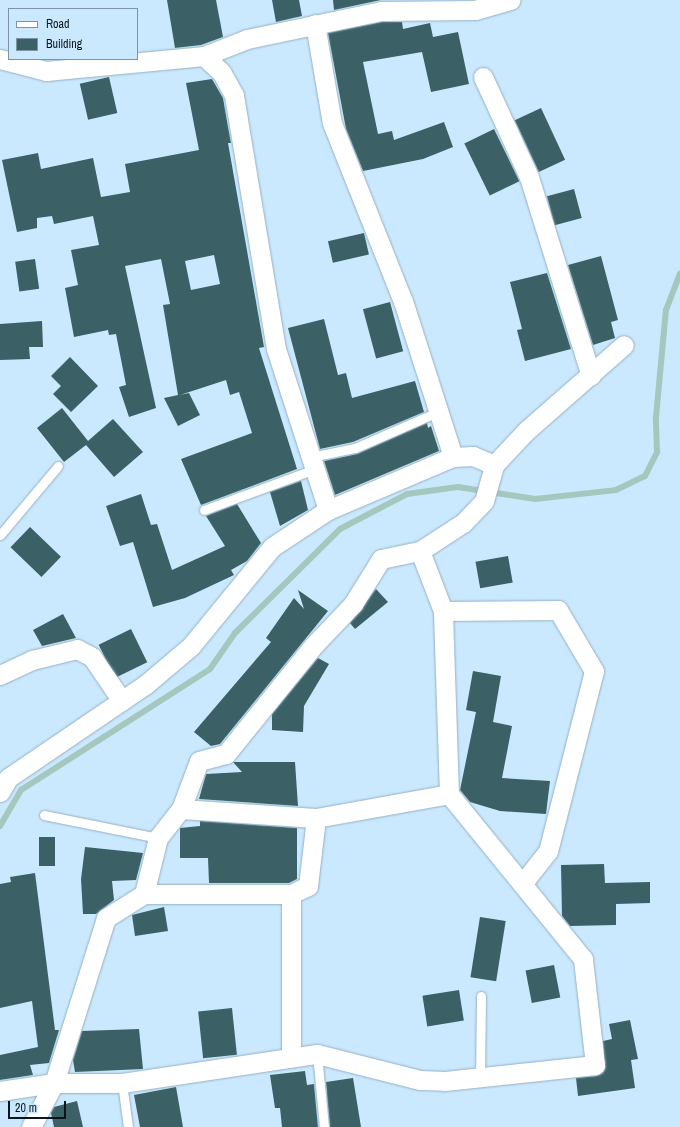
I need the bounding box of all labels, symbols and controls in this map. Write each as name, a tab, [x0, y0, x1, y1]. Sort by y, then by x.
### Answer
legend	[8, 8, 138, 60]
text: Road	[46, 16, 70, 32]
text: Building	[46, 36, 82, 52]
scale bar	[10, 1093, 68, 1119]
text: 20 m	[15, 1100, 37, 1116]

